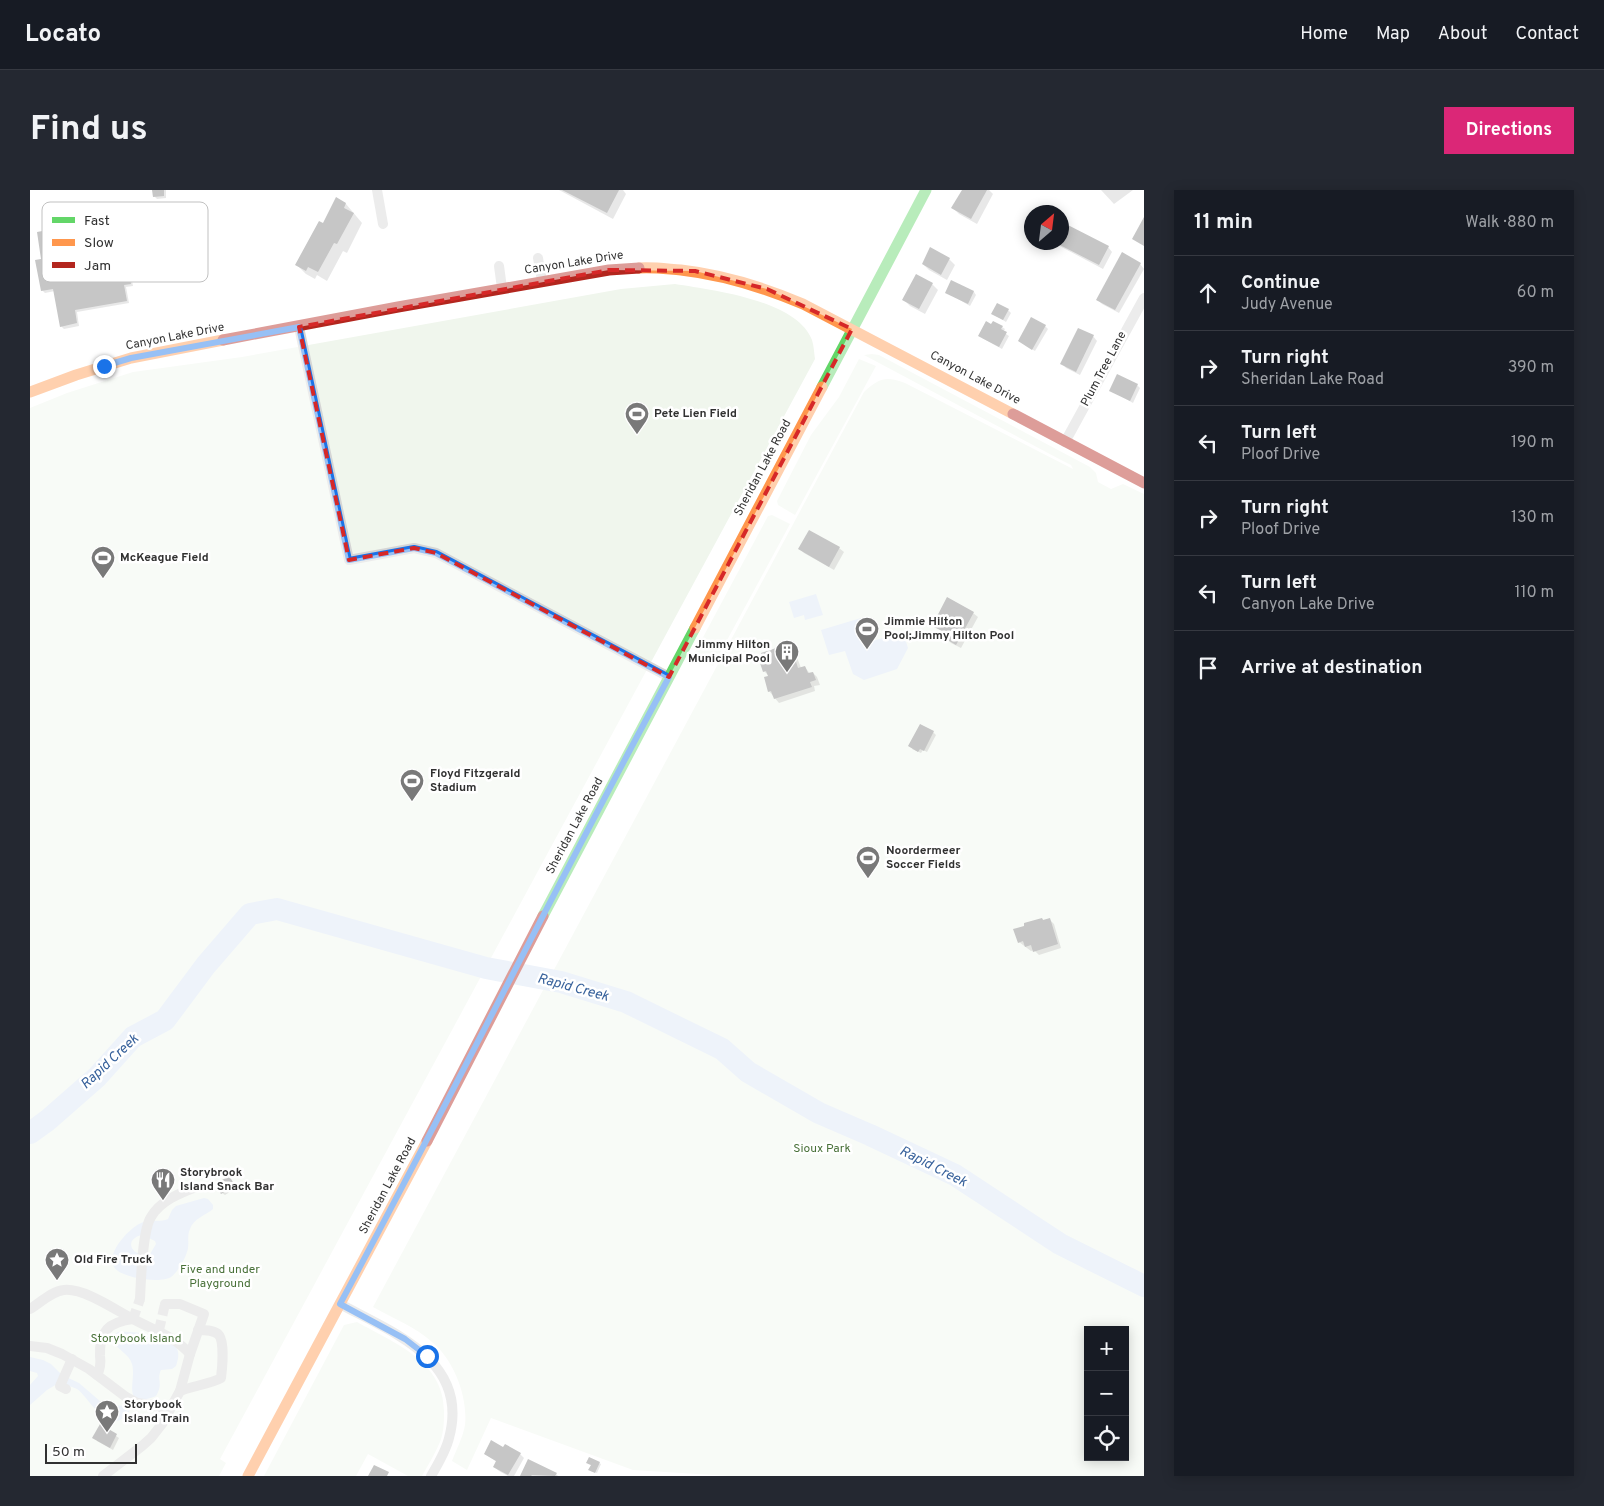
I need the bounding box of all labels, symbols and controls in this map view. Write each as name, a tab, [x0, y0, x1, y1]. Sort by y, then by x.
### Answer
text: Locato	[25, 20, 101, 50]
text: Home	[1300, 23, 1348, 46]
text: Map	[1376, 23, 1410, 46]
text: About	[1438, 23, 1487, 46]
text: Contact	[1515, 23, 1579, 46]
button: Directions	[1444, 107, 1574, 154]
text: Find us	[30, 108, 148, 152]
legend	[42, 202, 208, 282]
north arrow	[1024, 205, 1069, 250]
text: 11 min	[1194, 209, 1253, 236]
text: Fast	[84, 213, 110, 230]
text: Walk · 880 m	[1465, 213, 1554, 233]
text: Slow	[84, 235, 114, 252]
street label: Canyon Lake Drive	[523, 247, 625, 279]
text: Jam	[84, 258, 111, 275]
text: Continue	[1241, 271, 1320, 295]
icon: ahead	[1194, 279, 1222, 307]
text: 60 m	[1517, 283, 1554, 303]
text: Judy Avenue	[1241, 295, 1333, 315]
street label: Canyon Lake Drive	[124, 320, 226, 354]
street label: Plum Tree Lane	[1077, 329, 1131, 409]
text: Turn right	[1241, 346, 1329, 370]
street label: Canyon Lake Drive	[927, 347, 1023, 409]
icon: right	[1194, 354, 1222, 382]
route end	[93, 355, 116, 378]
text: 390 m	[1508, 358, 1554, 378]
text: Sheridan Lake Road	[1241, 370, 1384, 390]
sports icon: Pete Lien Field	[624, 401, 650, 435]
place label: Pete Lien Field	[654, 406, 737, 422]
street label: Sheridan Lake Road	[731, 417, 795, 519]
text: Turn left	[1241, 421, 1317, 445]
icon: left	[1194, 429, 1222, 457]
text: 190 m	[1511, 433, 1554, 453]
text: Ploof Drive	[1241, 445, 1320, 465]
text: Turn right	[1241, 496, 1329, 520]
icon: right	[1194, 504, 1222, 532]
text: 130 m	[1511, 508, 1554, 528]
text: Ploof Drive	[1241, 520, 1320, 540]
sports icon: McKeague Field	[90, 545, 116, 579]
place label: McKeague Field	[120, 550, 209, 566]
text: Turn left	[1241, 571, 1317, 595]
icon: left	[1194, 579, 1222, 607]
text: 110 m	[1514, 583, 1554, 603]
text: Canyon Lake Drive	[1241, 595, 1375, 615]
place label: Jimmie Hilton Pool;Jimmy Hilton Pool	[884, 614, 1014, 644]
sports icon: Jimmie Hilton Pool;Jimmy Hilton Pool	[854, 616, 880, 650]
place label: Jimmy Hilton Municipal Pool	[688, 637, 770, 667]
building icon: Jimmy Hilton Municipal Pool	[774, 639, 800, 673]
icon: arrive	[1194, 654, 1222, 682]
text: Arrive at destination	[1241, 656, 1422, 680]
place label: Floyd Fitzgerald Stadium	[430, 766, 520, 796]
sports icon: Floyd Fitzgerald Stadium	[399, 768, 425, 802]
street label: Sheridan Lake Road	[543, 775, 607, 877]
place label: Noordermeer Soccer Fields	[886, 843, 961, 873]
sports icon: Noordermeer Soccer Fields	[855, 845, 881, 879]
water label: Rapid Creek	[535, 970, 611, 1006]
water label: Rapid Creek	[77, 1030, 143, 1093]
street label: Sheridan Lake Road	[356, 1135, 420, 1237]
park label: Sioux Park	[793, 1141, 851, 1157]
water label: Rapid Creek	[897, 1143, 970, 1192]
place label: Storybrook Island Snack Bar	[180, 1165, 274, 1195]
restaurant icon: Storybrook Island Snack Bar	[150, 1167, 176, 1201]
place icon: Old Fire Truck	[44, 1247, 70, 1281]
place label: Old Fire Truck	[74, 1252, 153, 1268]
park label: Five and under Playground	[180, 1262, 260, 1292]
map controls	[1084, 1326, 1129, 1461]
button: +	[1084, 1326, 1129, 1371]
park label: Storybook Island	[90, 1331, 182, 1347]
route start	[416, 1345, 439, 1368]
button: −	[1084, 1371, 1129, 1416]
place label: Storybook Island Train	[124, 1397, 189, 1427]
place icon: Storybook Island Train	[94, 1399, 120, 1433]
button: locate	[1084, 1416, 1129, 1461]
scale bar	[45, 1441, 138, 1464]
text: 50 m	[52, 1444, 85, 1461]

